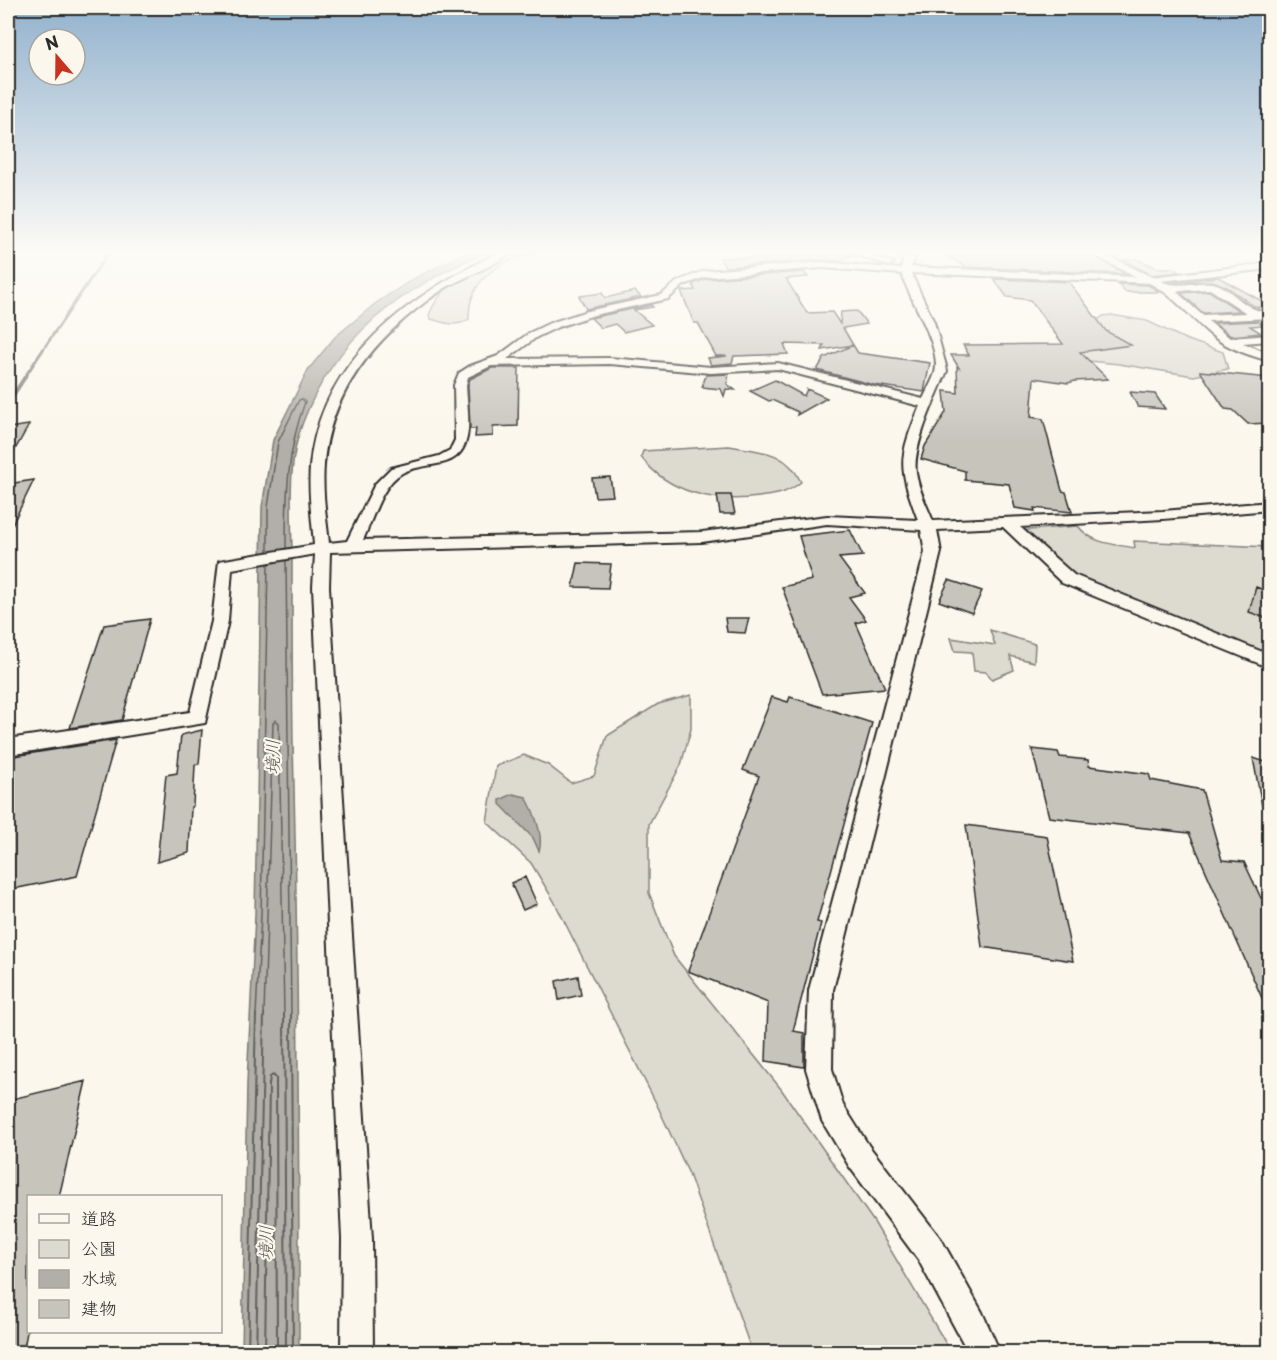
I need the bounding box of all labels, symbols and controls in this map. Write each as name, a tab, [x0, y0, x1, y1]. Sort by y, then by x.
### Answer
north arrow	[27, 27, 87, 87]
text: N	[41, 29, 62, 55]
water label: 境川	[258, 739, 285, 775]
legend	[27, 1195, 222, 1333]
text: 道路	[81, 1204, 117, 1231]
water label: 境川	[251, 1225, 278, 1261]
text: 公園	[81, 1234, 117, 1261]
text: 水域	[81, 1264, 117, 1291]
text: 建物	[81, 1294, 117, 1321]

